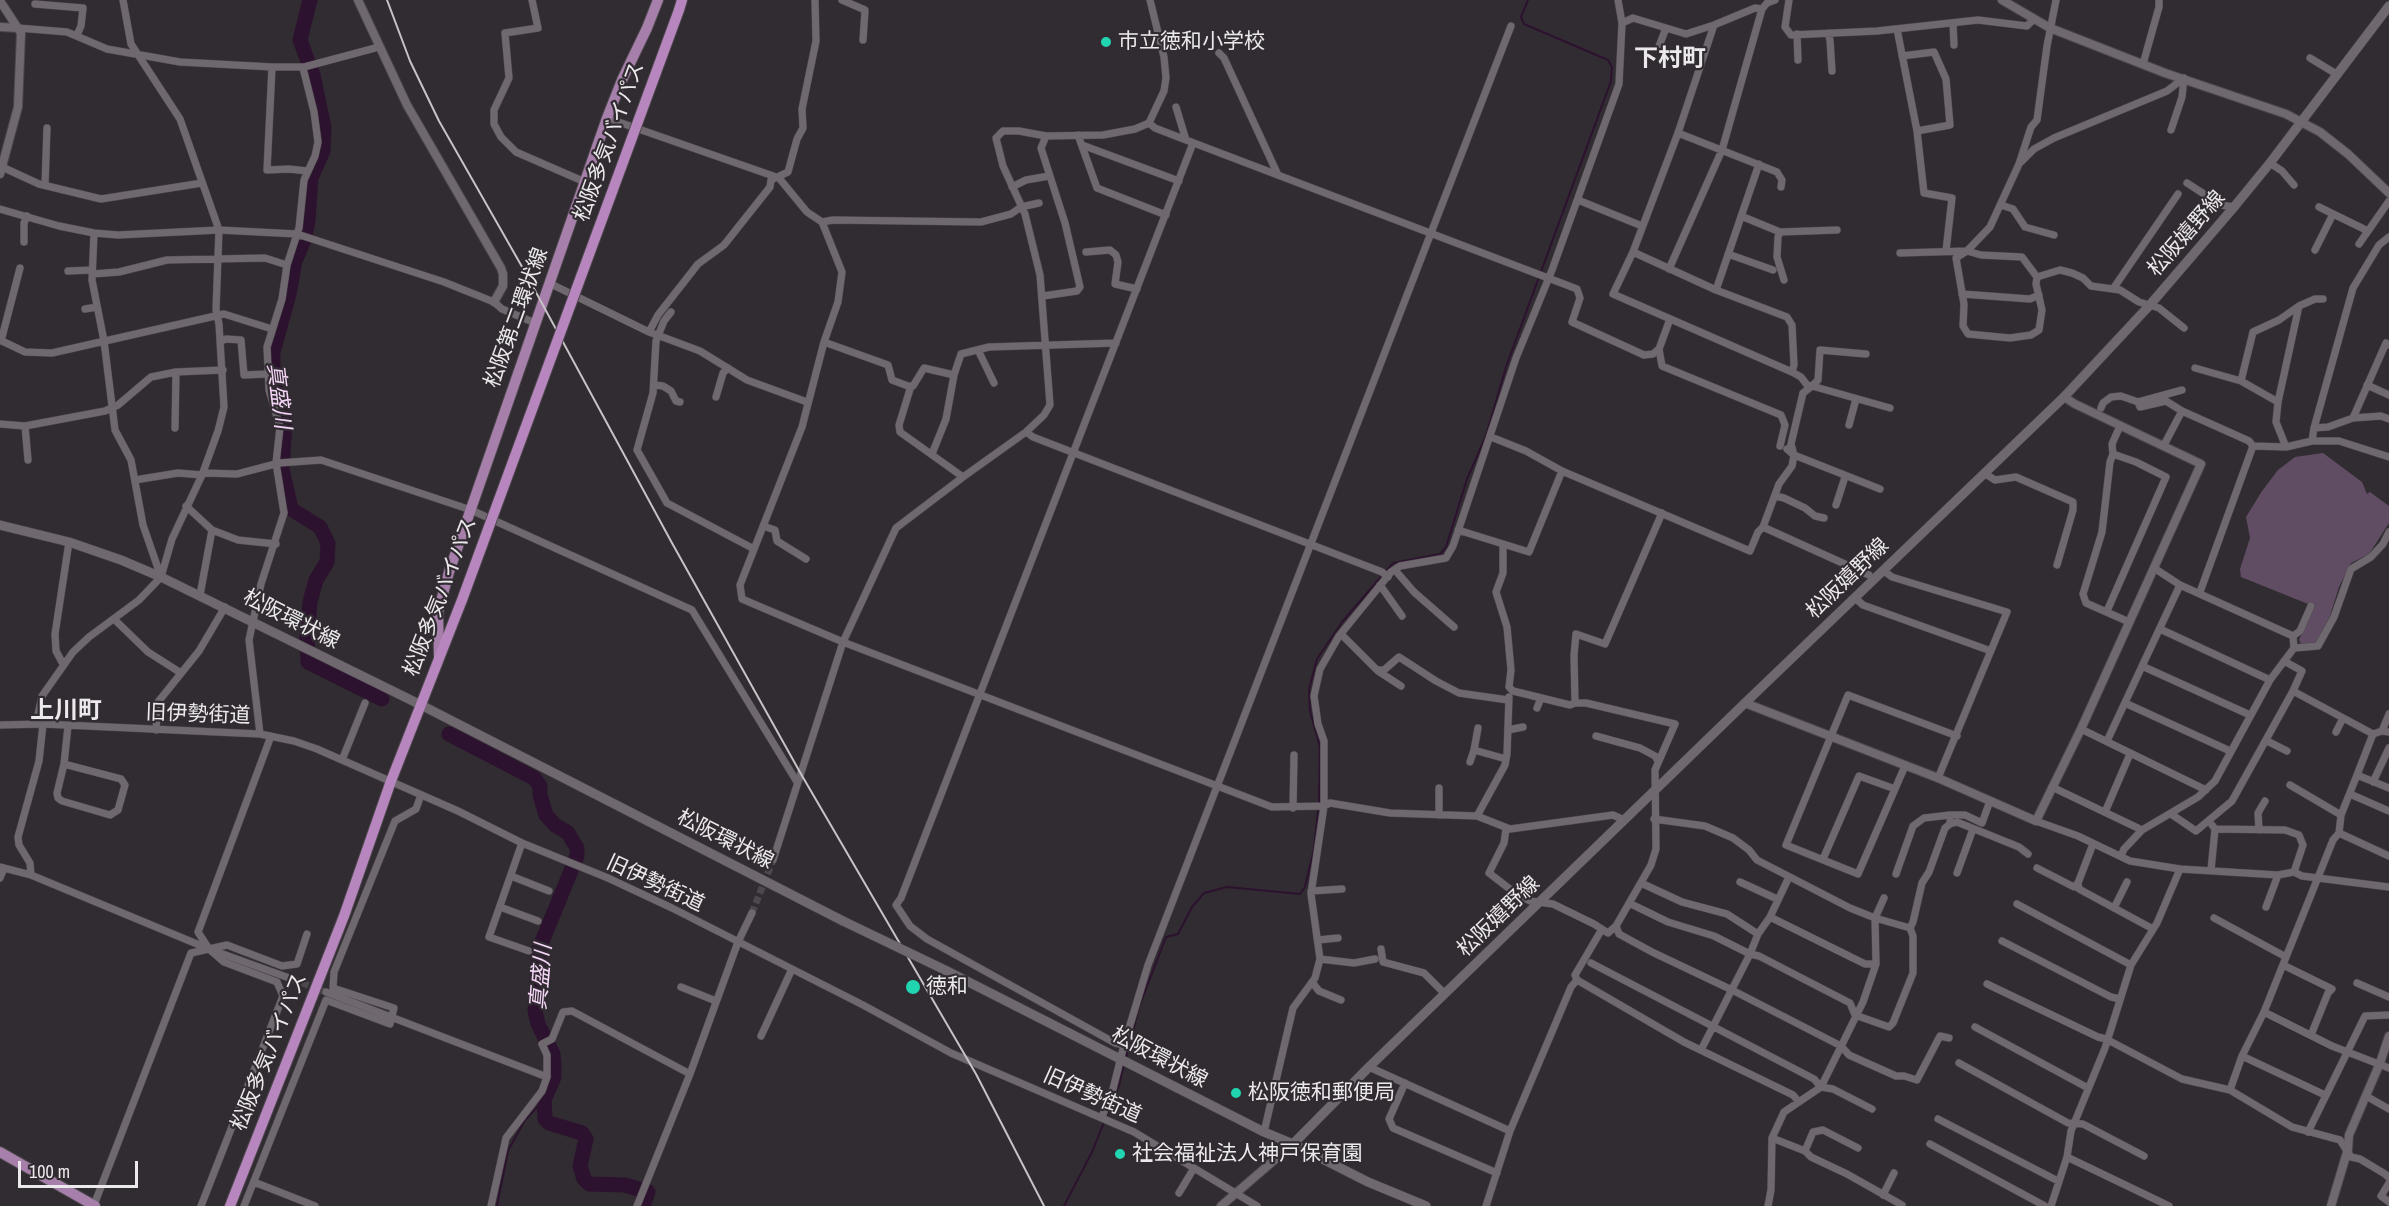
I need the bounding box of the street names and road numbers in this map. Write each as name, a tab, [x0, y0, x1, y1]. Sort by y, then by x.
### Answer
street label: 松阪多気バイパス	[569, 59, 651, 225]
street label: 松阪嬉野線	[2143, 186, 2231, 282]
street label: 松阪第二環状線	[480, 245, 554, 391]
street label: 松阪多気バイパス	[399, 514, 483, 680]
street label: 松阪嬉野線	[1801, 533, 1895, 625]
street label: 松阪環状線	[239, 585, 343, 655]
street label: 旧伊勢街道	[145, 701, 251, 729]
street label: 松阪環状線	[673, 805, 777, 875]
street label: 旧伊勢街道	[602, 850, 708, 918]
street label: 松阪嬉野線	[1452, 871, 1546, 963]
street label: 松阪多気バイパス	[227, 969, 313, 1135]
street label: 松阪環状線	[1107, 1022, 1211, 1094]
street label: 旧伊勢街道	[1039, 1063, 1145, 1129]

